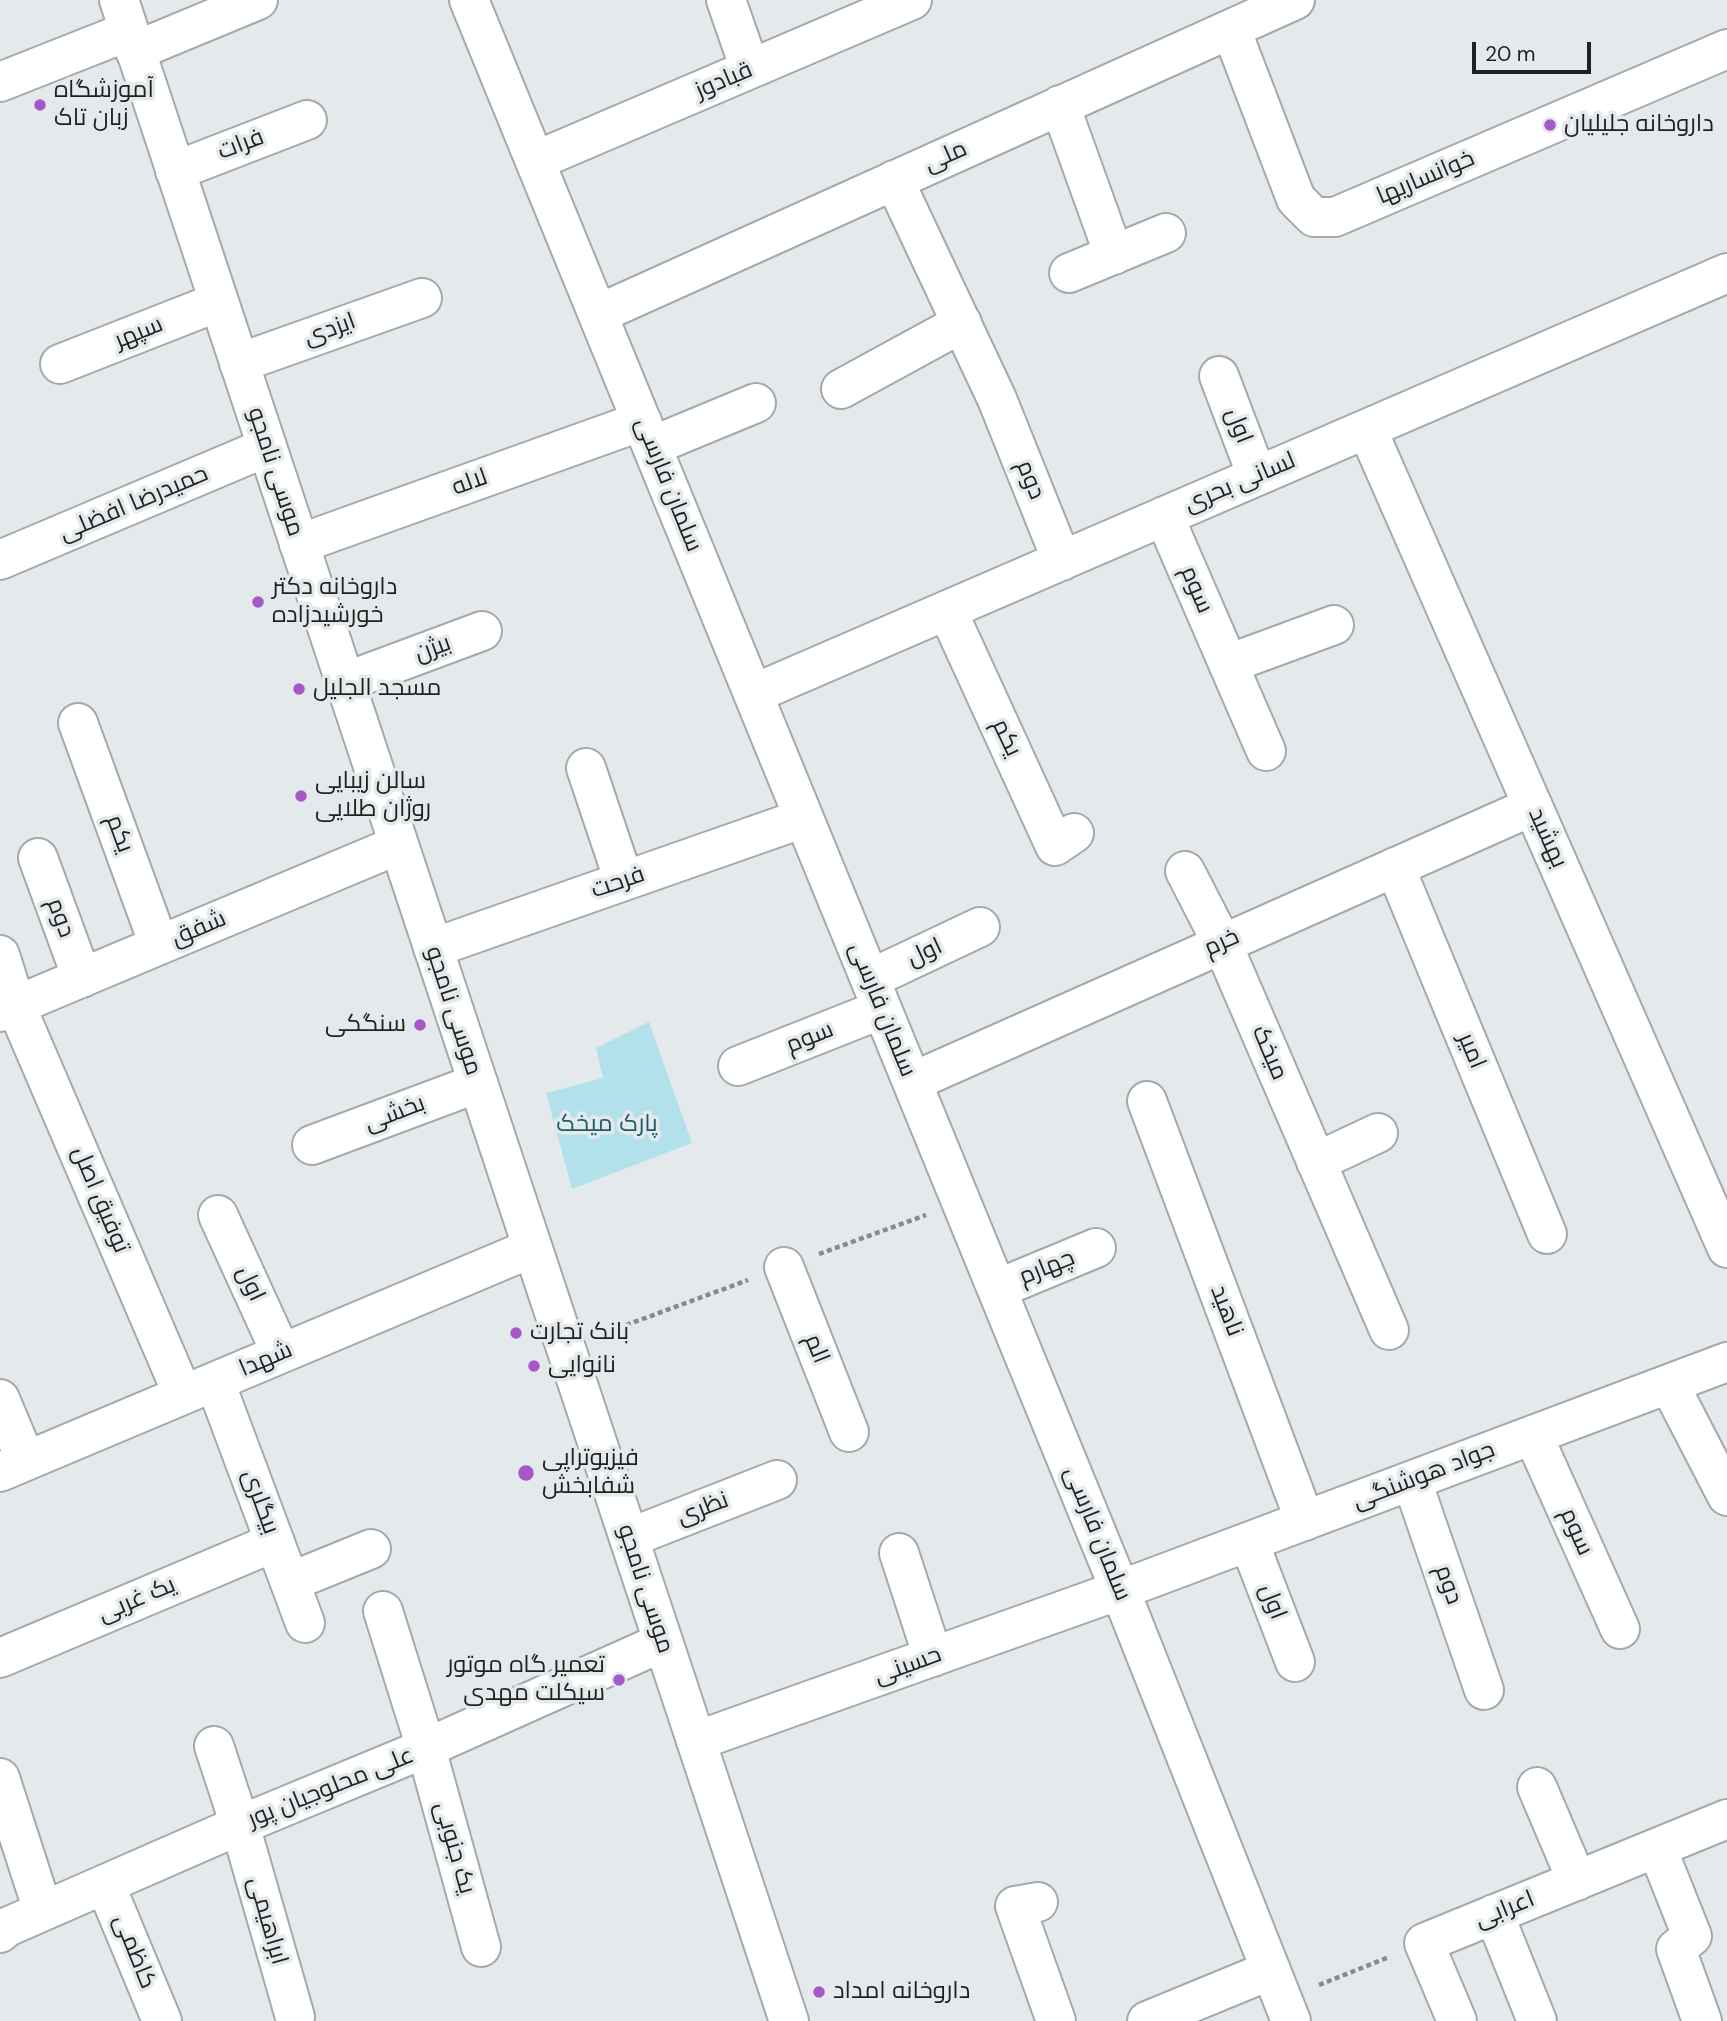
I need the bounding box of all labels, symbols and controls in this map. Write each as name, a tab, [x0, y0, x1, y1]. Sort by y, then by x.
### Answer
scale bar	[1475, 28, 1594, 72]
text: 20 m	[1485, 40, 1536, 68]
street label: قبادوز	[691, 56, 757, 106]
place label: آموزشگاه زبان تاک	[54, 77, 154, 133]
marker: آموزشگاه زبان تاک	[32, 97, 48, 113]
place label: داروخانه جلیلیان	[1564, 111, 1714, 139]
marker: داروخانه جلیلیان	[1542, 117, 1558, 133]
street label: فرات	[214, 123, 268, 167]
street label: ملی	[920, 135, 972, 179]
street label: خوانساریها	[1373, 145, 1479, 211]
street label: ایزدی	[300, 307, 360, 353]
street label: سپهر	[110, 310, 168, 356]
street label: موسی نامجو	[241, 404, 309, 540]
street label: اول	[1218, 404, 1258, 448]
street label: سلمان فارسی	[628, 414, 708, 556]
street label: لسانی بحری	[1180, 447, 1300, 519]
street label: دوم	[1009, 456, 1051, 504]
street label: حمیدرضا افضلی	[55, 460, 213, 548]
street label: لاله	[448, 463, 492, 503]
street label: سوم	[1173, 562, 1219, 618]
place label: داروخانه دکتر خورشیدزاده	[272, 574, 397, 630]
marker: داروخانه دکتر خورشیدزاده	[250, 594, 266, 610]
street label: بیژن	[411, 629, 455, 669]
place label: مسجد الجلیل	[313, 675, 441, 703]
marker: مسجد الجلیل	[291, 681, 307, 697]
street label: یکم	[985, 715, 1027, 761]
place label: سالن زیبایی روژان طلایی	[315, 768, 431, 824]
marker: سالن زیبایی روژان طلایی	[293, 788, 309, 804]
street label: بهشید	[1521, 803, 1573, 873]
street label: یکم	[99, 811, 139, 857]
street label: فرحت	[587, 860, 649, 906]
street label: دوم	[40, 894, 80, 942]
street label: شفق	[167, 905, 231, 953]
street label: خرم	[1200, 923, 1244, 963]
street label: اول	[903, 932, 947, 974]
street label: سلمان فارسی	[842, 939, 922, 1081]
street label: موسی نامجو	[419, 943, 487, 1079]
place label: سنگکی	[325, 1011, 406, 1039]
street label: سوم	[782, 1016, 838, 1060]
marker: سنگکی	[412, 1017, 428, 1033]
street label: میخک	[1245, 1021, 1293, 1085]
street label: امیر	[1451, 1029, 1491, 1073]
street label: بخشی	[361, 1089, 429, 1139]
park label: پارک میخک	[556, 1111, 658, 1139]
street label: توفیق اصل	[65, 1143, 135, 1257]
street label: چهارم	[1015, 1244, 1079, 1292]
street label: اول	[229, 1262, 271, 1306]
street label: ناهید	[1203, 1281, 1249, 1341]
place label: بانک تجارت	[530, 1319, 629, 1347]
marker: بانک تجارت	[508, 1325, 524, 1341]
street label: الم	[797, 1330, 835, 1368]
street label: شهدا	[235, 1336, 297, 1384]
place label: نانوایی	[548, 1352, 616, 1380]
marker: نانوایی	[526, 1358, 542, 1374]
street label: جواد هوشنگی	[1349, 1436, 1499, 1516]
place label: فیزیوتراپی شفابخش	[542, 1445, 639, 1501]
marker: فیزیوتراپی شفابخش	[516, 1463, 536, 1483]
street label: سلمان فارسی	[1057, 1463, 1137, 1605]
street label: بیگلری	[235, 1466, 285, 1538]
street label: نظری	[673, 1486, 733, 1532]
street label: سوم	[1553, 1504, 1599, 1560]
street label: موسی نامجو	[611, 1521, 679, 1657]
street label: دوم	[1428, 1562, 1468, 1608]
street label: یک غربی	[94, 1571, 180, 1629]
street label: اول	[1252, 1580, 1292, 1624]
street label: حسینی	[871, 1641, 945, 1691]
place label: تعمیر گاه موتور سیکلت مهدی	[447, 1652, 605, 1708]
marker: تعمیر گاه موتور سیکلت مهدی	[611, 1672, 627, 1688]
street label: علی محلوجیان پور	[244, 1742, 418, 1834]
street label: یک جنوبی	[427, 1799, 481, 1897]
street label: ابراهیمی	[241, 1874, 293, 1968]
street label: اعرابی	[1471, 1885, 1539, 1935]
street label: کاظمی	[106, 1911, 162, 1993]
place label: داروخانه امداد	[833, 1978, 970, 2006]
marker: داروخانه امداد	[811, 1984, 827, 2000]

